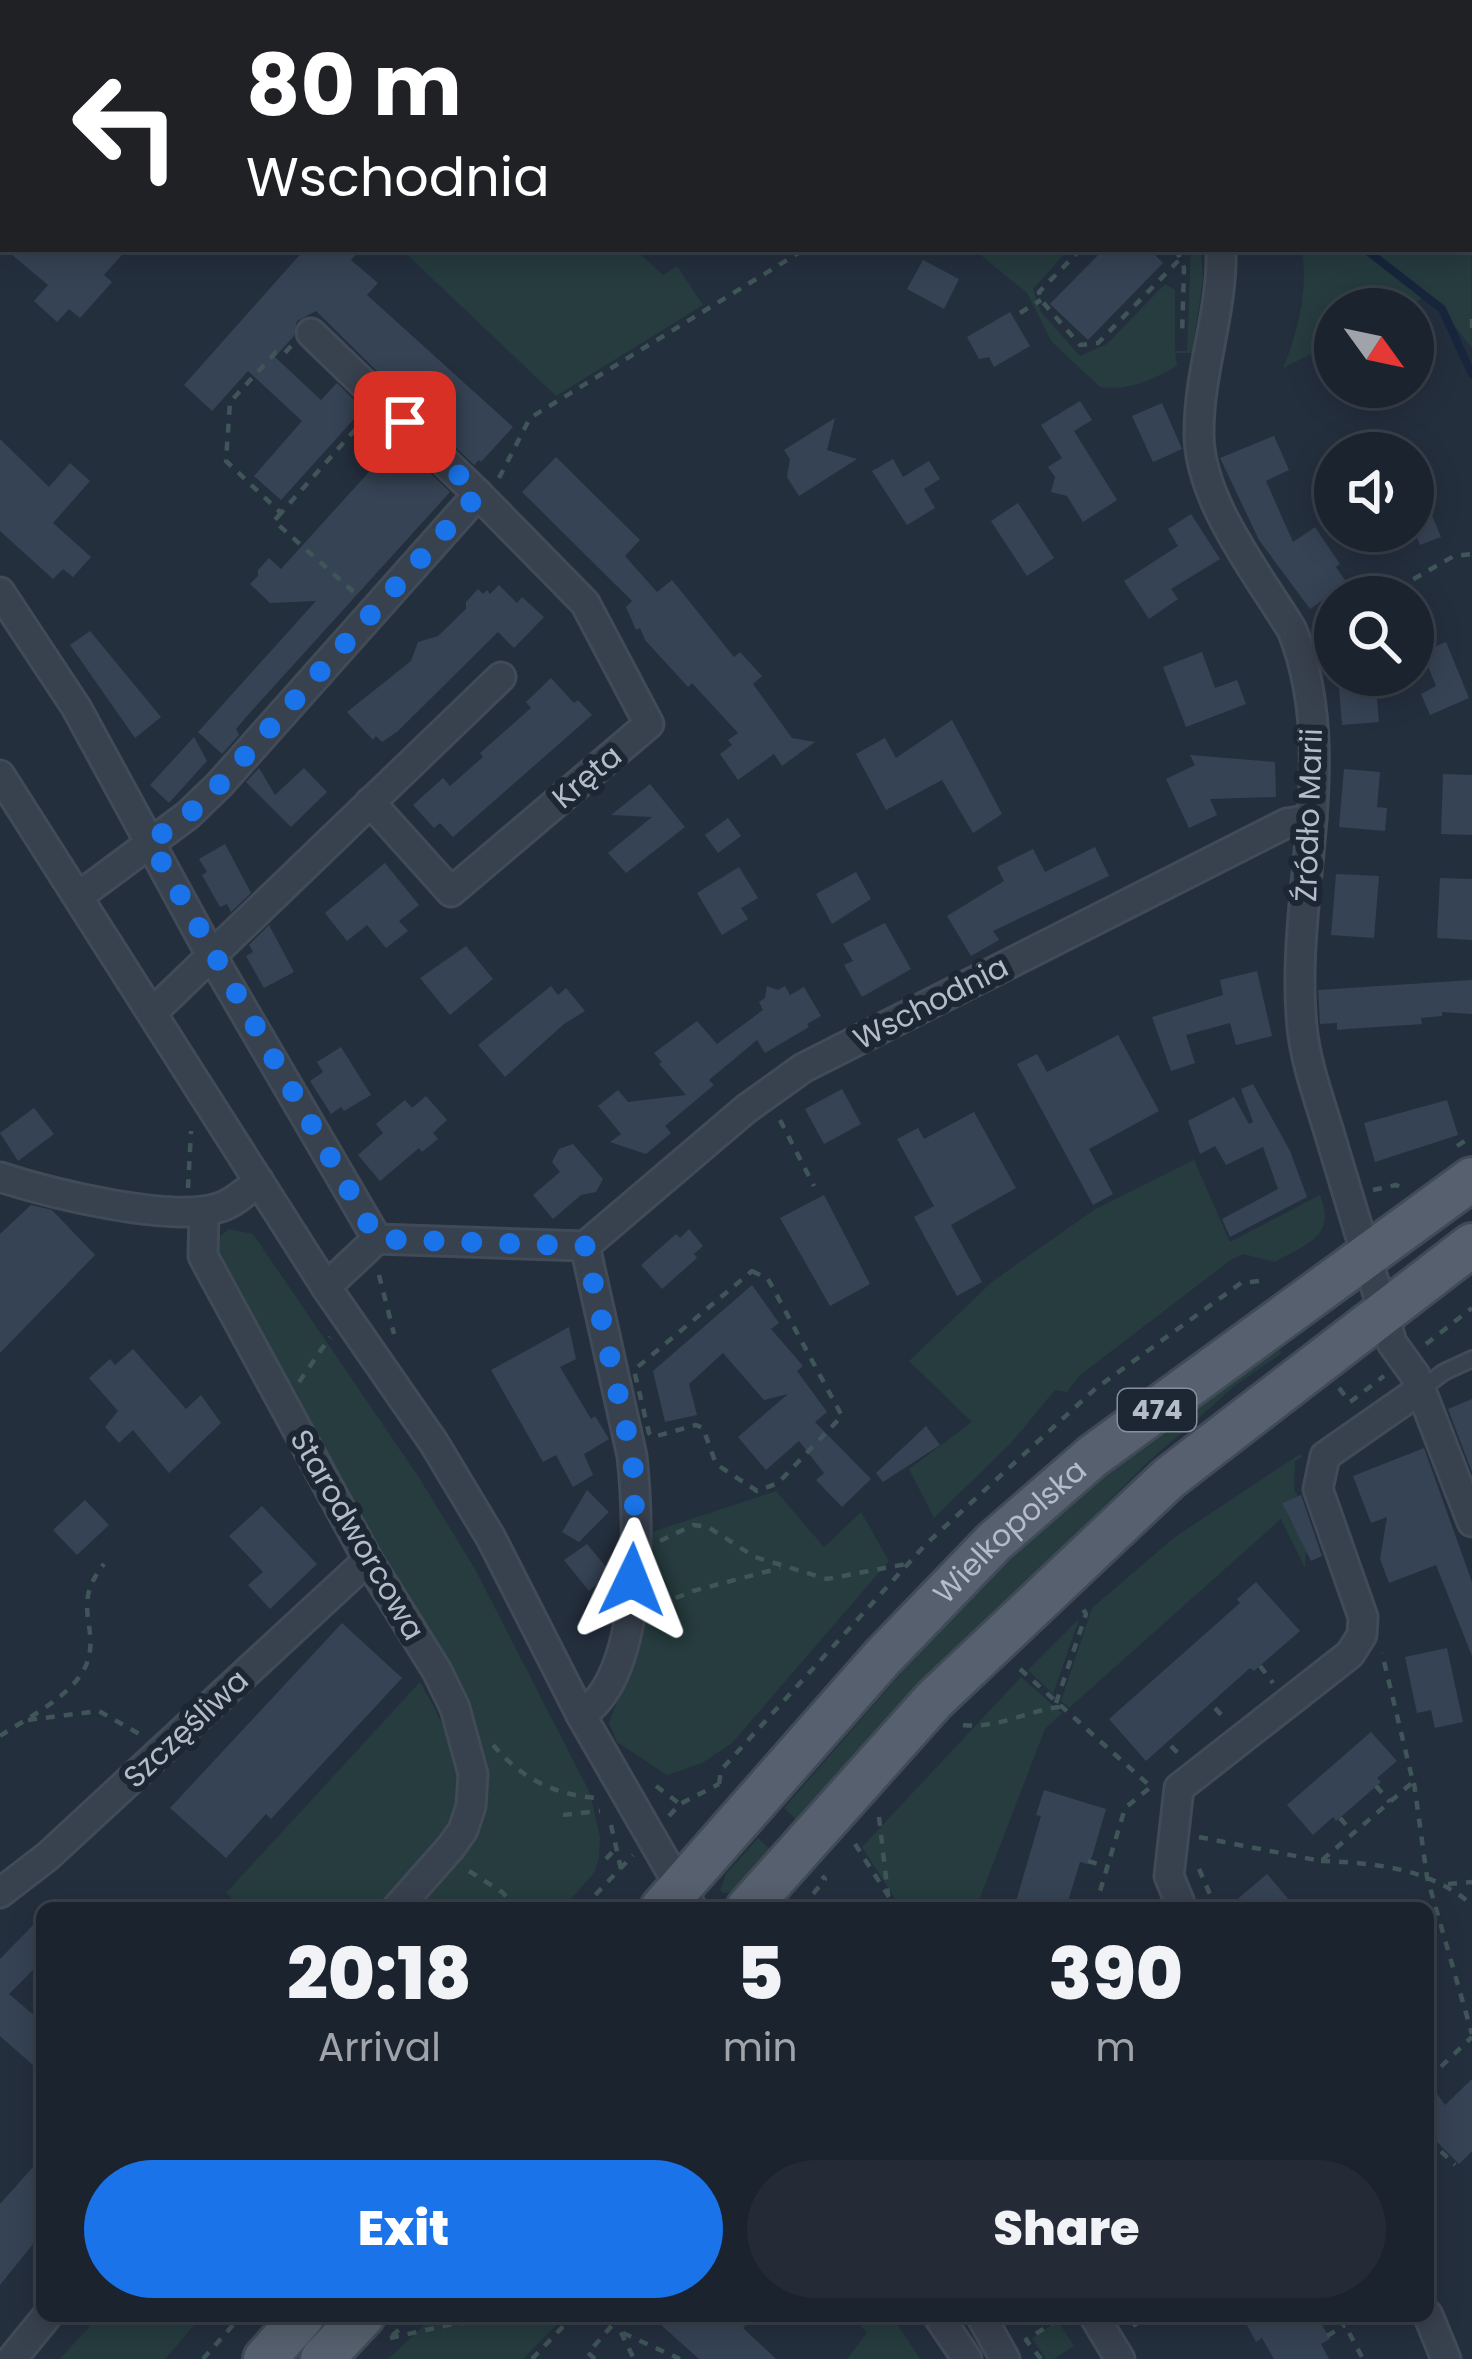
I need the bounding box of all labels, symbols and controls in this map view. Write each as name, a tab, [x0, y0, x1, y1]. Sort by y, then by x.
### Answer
text: 80 m	[246, 27, 462, 144]
icon: left	[48, 48, 204, 204]
text: Wschodnia	[246, 139, 550, 215]
north arrow	[1314, 288, 1434, 408]
map controls	[1314, 288, 1434, 696]
pin	[354, 371, 456, 473]
icon: arrive	[372, 389, 438, 455]
button: sound	[1314, 432, 1434, 552]
button: search	[1314, 576, 1434, 696]
street label: Źródło Marii	[1284, 727, 1333, 903]
street label: Kręta	[543, 735, 631, 818]
street label: Wschodnia	[846, 945, 1016, 1060]
road number: 474	[1118, 1389, 1196, 1431]
street label: Starodworcowa	[280, 1421, 435, 1648]
street label: Wielkopolska	[923, 1449, 1096, 1613]
position arrow	[569, 1517, 695, 1643]
street label: Szczęśliwa	[114, 1659, 258, 1798]
text: 20:18	[287, 1923, 472, 2024]
text: 5	[736, 1923, 784, 2024]
text: 390	[1048, 1923, 1183, 2024]
text: Arrival	[318, 2020, 441, 2075]
text: min	[723, 2020, 797, 2075]
text: m	[1096, 2020, 1136, 2075]
button: Exit	[84, 2160, 723, 2298]
button: Share	[747, 2160, 1386, 2298]

